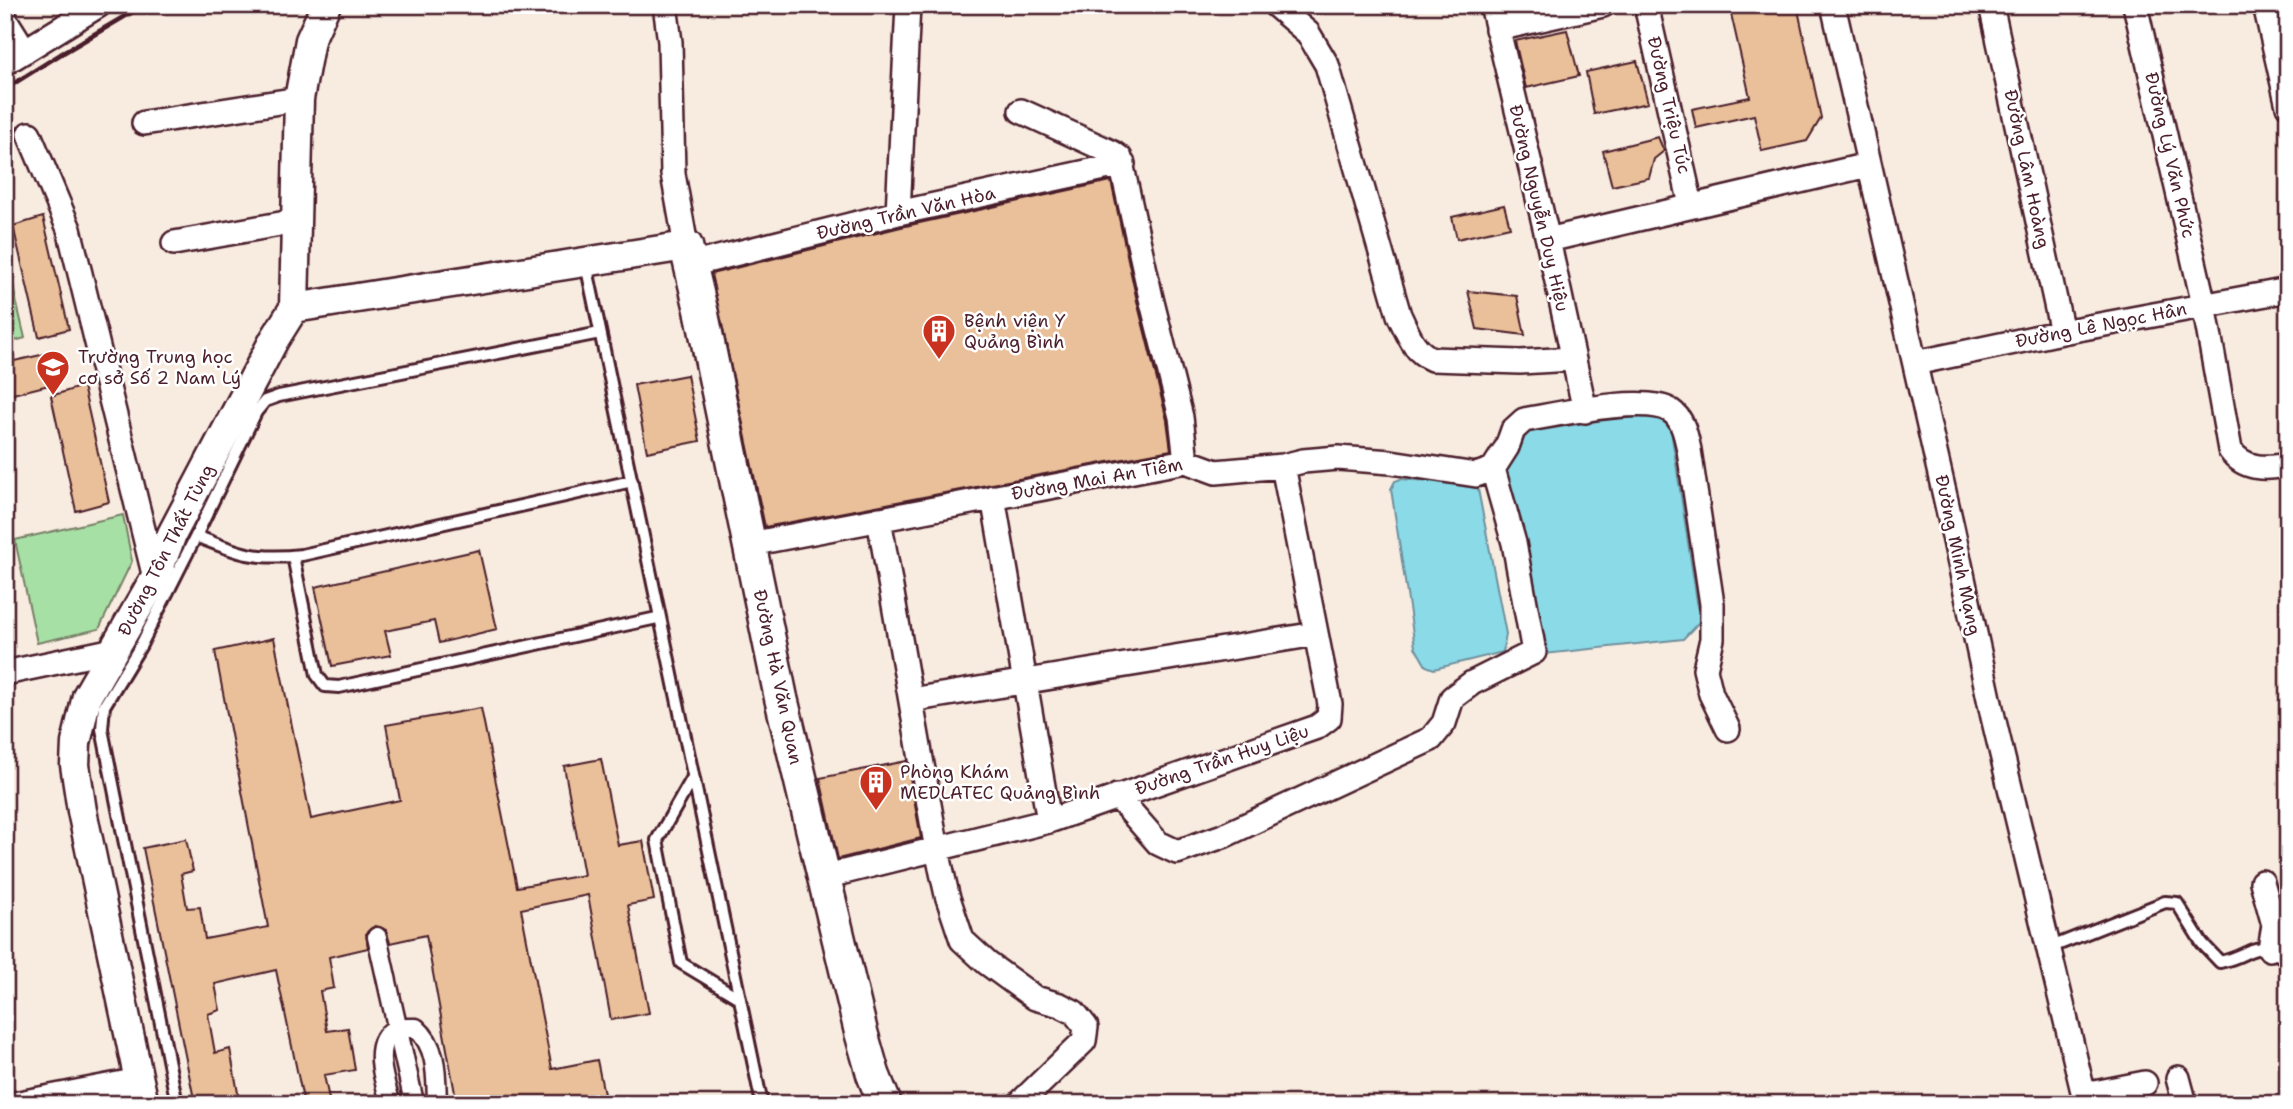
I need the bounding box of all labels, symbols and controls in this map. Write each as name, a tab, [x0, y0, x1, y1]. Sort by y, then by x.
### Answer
street label: Đường Triệu Túc	[1642, 34, 1696, 176]
street label: Đường Lý Văn Phức	[2139, 70, 2201, 240]
street label: Đường Lâm Hoàng	[1998, 87, 2056, 251]
street label: Đường Nguyễn Duy Hiệu	[1503, 102, 1575, 314]
street label: Đường Trần Văn Hòa	[814, 181, 998, 245]
street label: Đường Lê Ngọc Hân	[2013, 297, 2189, 353]
place label: Bệnh viện Y Quảng Bình	[964, 309, 1066, 354]
building icon: Bệnh viện Y Quảng Bình	[920, 312, 958, 361]
place label: Trường Trung học cơ sở Số 2 Nam Lý	[78, 345, 241, 390]
school or university icon: Trường Trung học cơ sở Số 2 Nam Lý	[34, 348, 72, 397]
street label: Đường Mai An Tiêm	[1009, 452, 1185, 506]
street label: Đường Tôn Thất Tùng	[112, 460, 220, 640]
street label: Đường Minh Mạng	[1929, 473, 1987, 637]
street label: Đường Hà Văn Quan	[748, 587, 808, 767]
street label: Đường Trần Huy Liệu	[1132, 719, 1312, 801]
place label: Phòng Khám MEDLATEC Quảng Bình	[900, 760, 1100, 805]
building icon: Phòng Khám MEDLATEC Quảng Bình	[857, 763, 895, 812]

